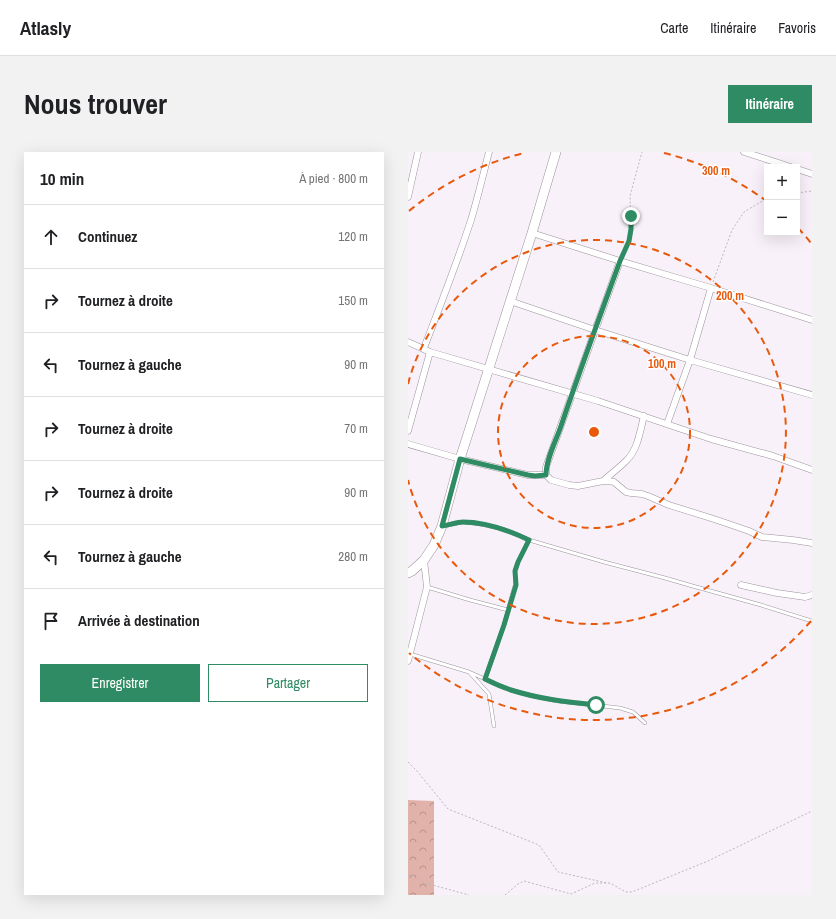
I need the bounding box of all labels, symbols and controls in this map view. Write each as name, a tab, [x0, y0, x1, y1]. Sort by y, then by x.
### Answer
text: Atlasly	[20, 15, 71, 41]
text: Carte	[660, 19, 688, 37]
text: Itinéraire	[710, 19, 756, 37]
text: Favoris	[778, 19, 816, 37]
text: Nous trouver	[24, 85, 167, 123]
button: Itinéraire	[728, 85, 812, 123]
text: 300 m	[702, 163, 730, 179]
map controls	[764, 164, 800, 236]
button: +	[764, 164, 800, 200]
text: 10 min	[40, 167, 84, 190]
text: À pied · 800 m	[299, 170, 368, 187]
button: −	[764, 200, 800, 236]
route end	[622, 207, 640, 225]
icon: ahead	[40, 226, 62, 248]
text: Continuez	[78, 226, 137, 247]
text: 120 m	[338, 228, 368, 245]
text: 200 m	[716, 288, 744, 304]
icon: right	[40, 290, 62, 312]
text: Tournez à droite	[78, 290, 173, 311]
text: 150 m	[338, 292, 368, 309]
icon: left	[40, 354, 62, 376]
text: Tournez à gauche	[78, 354, 182, 375]
text: 90 m	[344, 356, 368, 373]
text: 100 m	[648, 356, 676, 372]
icon: right	[40, 418, 62, 440]
text: Tournez à droite	[78, 418, 173, 439]
text: 70 m	[344, 420, 368, 437]
centre of rings	[587, 425, 601, 439]
icon: right	[40, 482, 62, 504]
text: Tournez à droite	[78, 482, 173, 503]
text: 90 m	[344, 484, 368, 501]
icon: left	[40, 546, 62, 568]
text: Tournez à gauche	[78, 546, 182, 567]
text: 280 m	[338, 548, 368, 565]
icon: arrive	[40, 610, 62, 632]
text: Arrivée à destination	[78, 610, 200, 631]
button: Enregistrer	[40, 664, 200, 702]
button: Partager	[208, 664, 368, 702]
route start	[587, 696, 605, 714]

